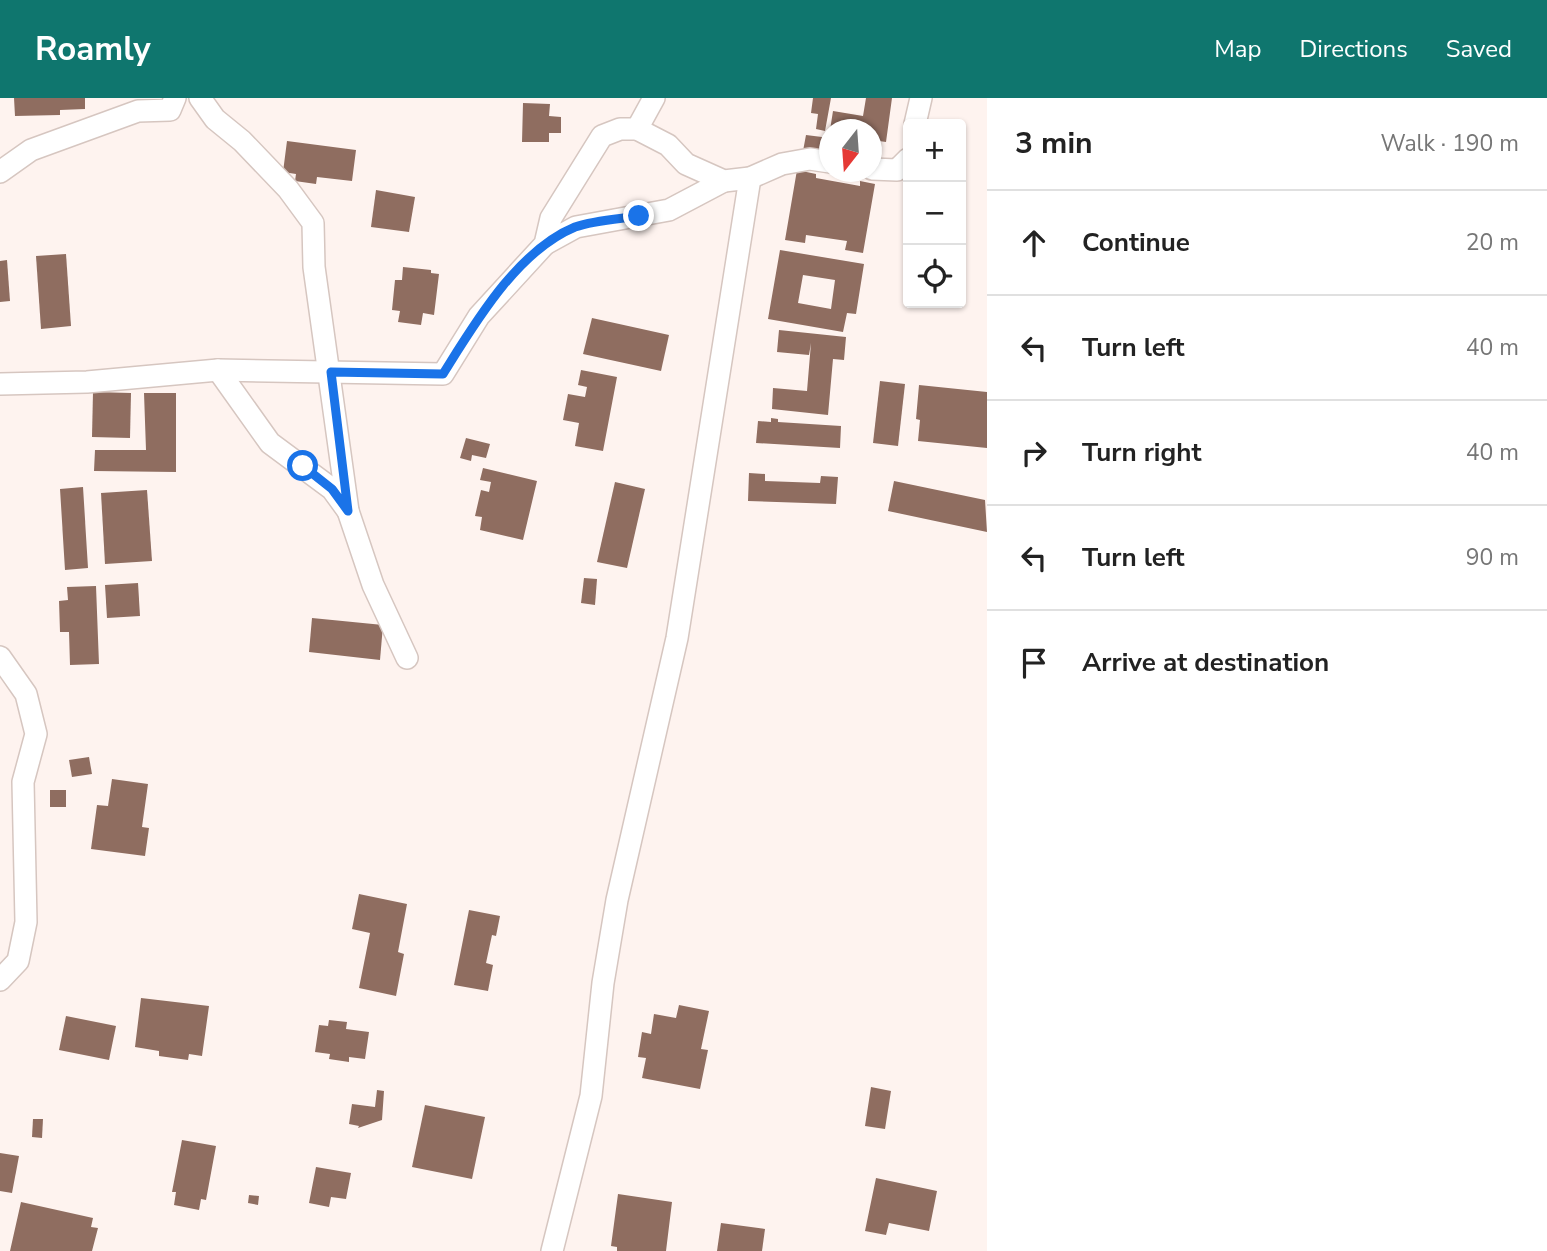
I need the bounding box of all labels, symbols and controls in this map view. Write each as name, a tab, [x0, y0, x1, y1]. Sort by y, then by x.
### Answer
text: Roamly	[35, 27, 151, 72]
text: Map	[1214, 33, 1261, 65]
text: Directions	[1299, 33, 1408, 65]
text: Saved	[1446, 33, 1512, 65]
north arrow	[819, 119, 882, 182]
map controls	[903, 119, 966, 308]
button: +	[903, 119, 966, 182]
text: 3 min	[1015, 123, 1093, 164]
text: Walk · 190 m	[1380, 128, 1519, 159]
button: −	[903, 182, 966, 245]
route end	[623, 200, 654, 231]
icon: ahead	[1015, 224, 1053, 262]
text: Continue	[1082, 225, 1190, 260]
text: 20 m	[1466, 227, 1519, 258]
button: locate	[903, 245, 966, 308]
icon: left	[1015, 329, 1053, 367]
text: Turn left	[1082, 330, 1185, 365]
text: 40 m	[1466, 332, 1519, 363]
icon: right	[1015, 434, 1053, 472]
text: Turn right	[1082, 435, 1201, 470]
text: 40 m	[1466, 437, 1519, 468]
route start	[287, 450, 318, 481]
icon: left	[1015, 539, 1053, 577]
text: Turn left	[1082, 540, 1185, 575]
text: 90 m	[1466, 542, 1519, 573]
icon: arrive	[1015, 644, 1053, 682]
text: Arrive at destination	[1082, 645, 1329, 680]

